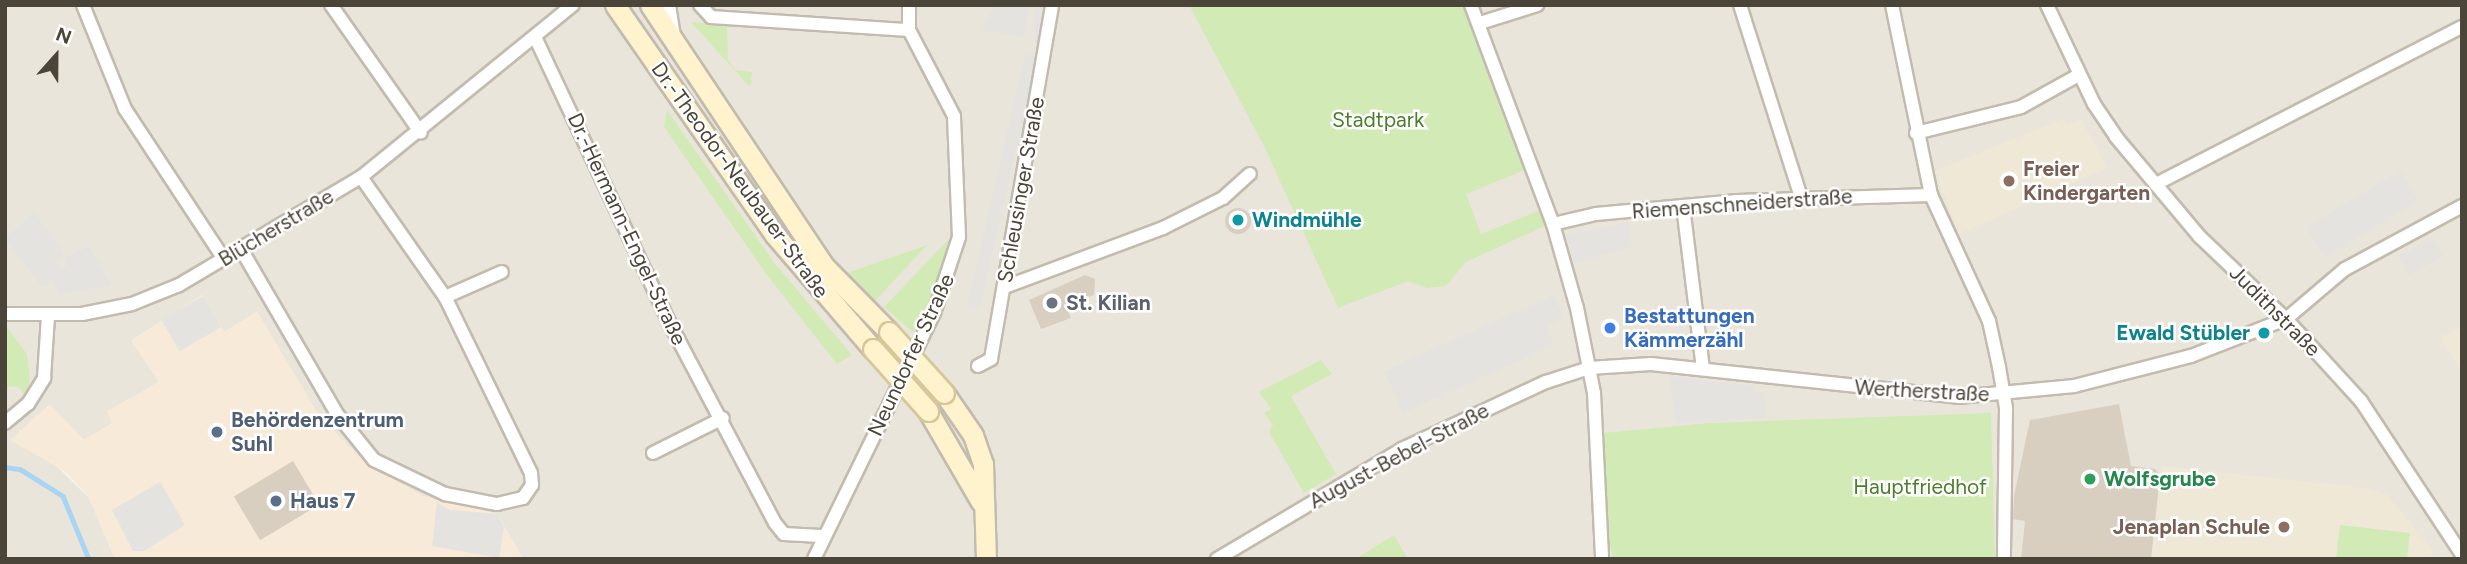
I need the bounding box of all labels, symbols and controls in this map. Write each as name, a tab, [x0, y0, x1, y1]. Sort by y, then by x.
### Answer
north arrow	[21, 21, 91, 91]
text: N	[53, 23, 75, 49]
street label: Dr.-Theodor-Neubauer-Straße	[646, 57, 834, 303]
street label: Schleusinger Straße	[992, 95, 1050, 285]
park label: Stadtpark	[1332, 107, 1424, 133]
street label: Dr.-Hermann-Engel-Straße	[562, 109, 692, 349]
place label: Freier Kindergarten	[2023, 156, 2150, 206]
marker: Freier Kindergarten	[2001, 173, 2017, 189]
street label: Blücherstraße	[214, 184, 338, 272]
street label: Riemenschneiderstraße	[1631, 184, 1853, 224]
place label: Windmühle	[1252, 207, 1362, 233]
marker: Windmühle	[1230, 212, 1246, 228]
street label: Judithstraße	[2224, 260, 2326, 362]
street label: Neundorfer Straße	[862, 270, 960, 440]
place label: St. Kilian	[1066, 290, 1151, 316]
marker: St. Kilian	[1044, 295, 1060, 311]
place label: Bestattungen Kämmerzähl	[1624, 303, 1755, 353]
marker: Bestattungen Kämmerzähl	[1602, 320, 1618, 336]
place label: Ewald Stübler	[2116, 320, 2250, 346]
marker: Ewald Stübler	[2256, 325, 2272, 341]
street label: Wertherstraße	[1854, 375, 1990, 407]
street label: August-Bebel-Straße	[1305, 398, 1493, 514]
place label: Behördenzentrum Suhl	[231, 407, 404, 457]
marker: Behördenzentrum Suhl	[209, 424, 225, 440]
place label: Wolfsgrube	[2104, 466, 2216, 492]
marker: Wolfsgrube	[2082, 471, 2098, 487]
park label: Hauptfriedhof	[1853, 474, 1987, 500]
place label: Haus 7	[290, 488, 355, 514]
marker: Haus 7	[268, 493, 284, 509]
place label: Jenaplan Schule	[2113, 514, 2270, 540]
marker: Jenaplan Schule	[2276, 519, 2292, 535]

